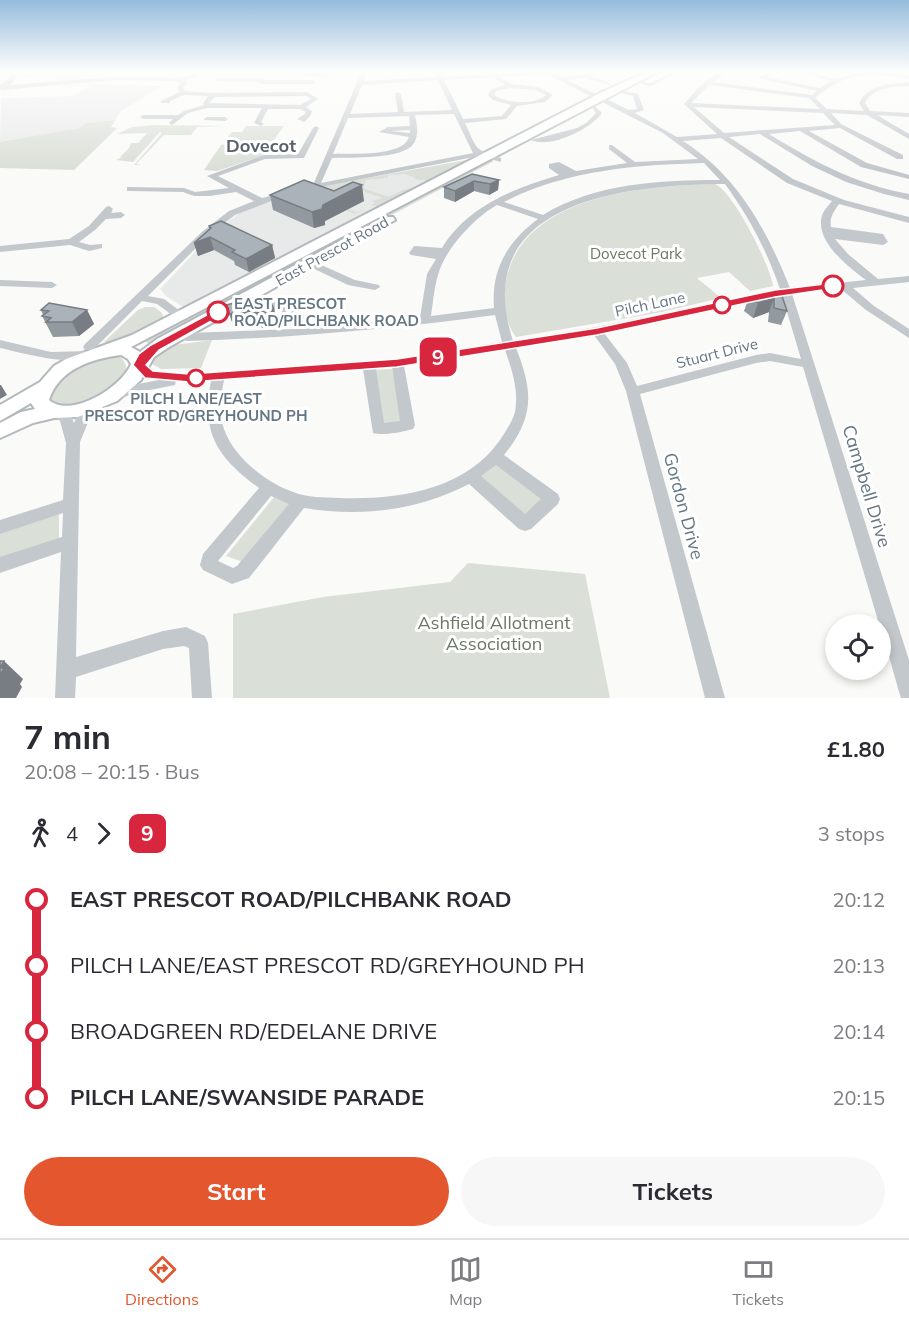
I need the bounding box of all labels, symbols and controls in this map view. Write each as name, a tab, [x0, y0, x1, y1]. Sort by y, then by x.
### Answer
district label: Dovecot	[226, 134, 296, 157]
street label: East Prescot Road	[272, 212, 392, 290]
park label: Dovecot Park	[590, 244, 682, 263]
unlabelled marker	[822, 275, 844, 297]
street label: Pilch Lane	[613, 287, 687, 321]
place label: EAST PRESCOT ROAD/PILCHBANK ROAD	[234, 294, 419, 330]
unlabelled marker	[713, 296, 731, 314]
marker: EAST PRESCOT ROAD/PILCHBANK ROAD	[207, 301, 229, 323]
street label: Stuart Drive	[674, 334, 760, 372]
line badge: 9	[418, 338, 458, 376]
text: 9	[432, 344, 444, 370]
marker: PILCH LANE/EAST PRESCOT RD/GREYHOUND PH	[187, 369, 205, 387]
place label: PILCH LANE/EAST PRESCOT RD/GREYHOUND PH	[84, 389, 308, 425]
street label: Campbell Drive	[837, 422, 897, 550]
street label: Gordon Drive	[659, 450, 709, 562]
park label: Ashfield Allotment Association	[417, 611, 571, 655]
map controls	[825, 614, 891, 680]
button: locate	[825, 614, 891, 680]
text: 7 min	[24, 716, 111, 757]
text: £1.80	[827, 735, 885, 763]
text: 20:08 – 20:15 · Bus	[24, 759, 200, 784]
icon: walk	[24, 817, 57, 850]
icon: forward	[87, 817, 120, 850]
text: 9	[141, 820, 154, 846]
text: 4	[66, 821, 78, 846]
text: 3 stops	[818, 821, 885, 846]
text: EAST PRESCOT ROAD/PILCHBANK ROAD	[70, 885, 512, 913]
text: 20:12	[832, 887, 885, 912]
text: PILCH LANE/EAST PRESCOT RD/GREYHOUND PH	[70, 951, 585, 979]
text: 20:13	[832, 953, 885, 978]
text: BROADGREEN RD/EDELANE DRIVE	[70, 1017, 437, 1045]
text: 20:14	[832, 1019, 885, 1044]
text: PILCH LANE/SWANSIDE PARADE	[70, 1083, 424, 1111]
text: 20:15	[832, 1085, 885, 1110]
button: Start	[24, 1157, 449, 1226]
button: Tickets	[461, 1157, 885, 1226]
tab: Directions	[125, 1253, 199, 1309]
tab: Map	[449, 1253, 482, 1309]
tab: Tickets	[732, 1253, 784, 1309]

